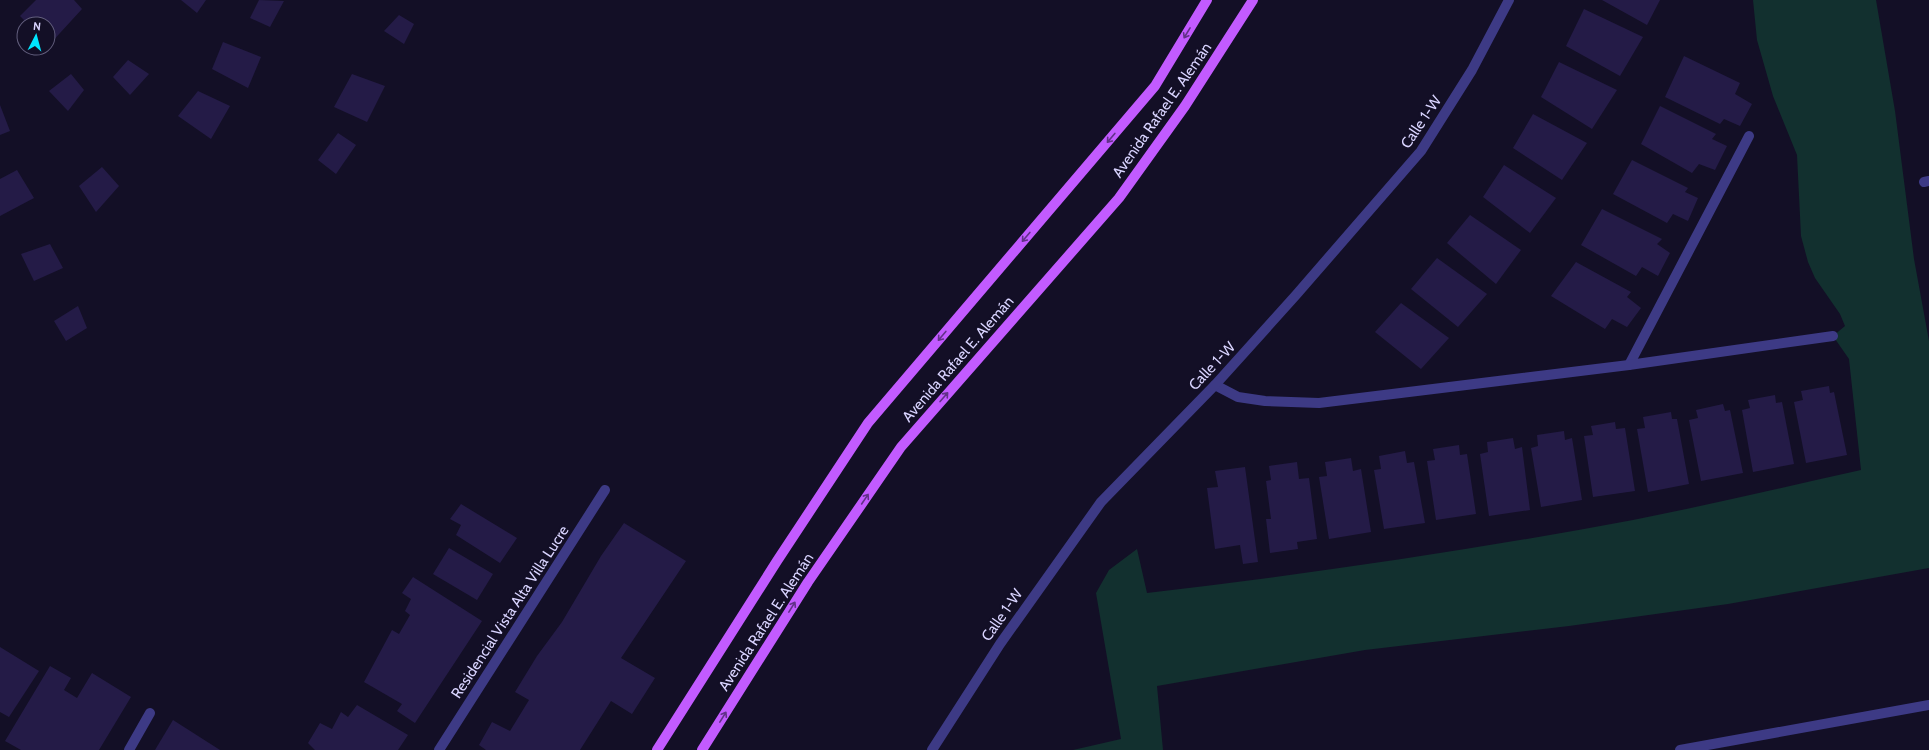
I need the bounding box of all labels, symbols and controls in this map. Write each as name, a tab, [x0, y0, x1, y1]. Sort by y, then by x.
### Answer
north arrow	[16, 16, 56, 56]
text: N	[32, 19, 42, 33]
one-way arrow	[1182, 27, 1190, 39]
street label: Avenida Rafael E. Alemán	[1109, 39, 1215, 181]
street label: Calle 1-W	[1397, 92, 1446, 152]
one-way arrow	[1106, 133, 1115, 144]
one-way arrow	[1022, 232, 1031, 243]
street label: Avenida Rafael E. Alemán	[898, 292, 1018, 426]
one-way arrow	[938, 331, 947, 342]
street label: Calle 1-W	[1185, 337, 1240, 394]
one-way arrow	[940, 392, 949, 402]
one-way arrow	[861, 494, 869, 505]
street label: Residencial Vista Alta Villa Lucre	[447, 522, 573, 702]
street label: Avenida Rafael E. Alemán	[715, 550, 817, 694]
street label: Calle 1-W	[977, 585, 1027, 645]
one-way arrow	[789, 601, 797, 613]
one-way arrow	[719, 712, 727, 723]

